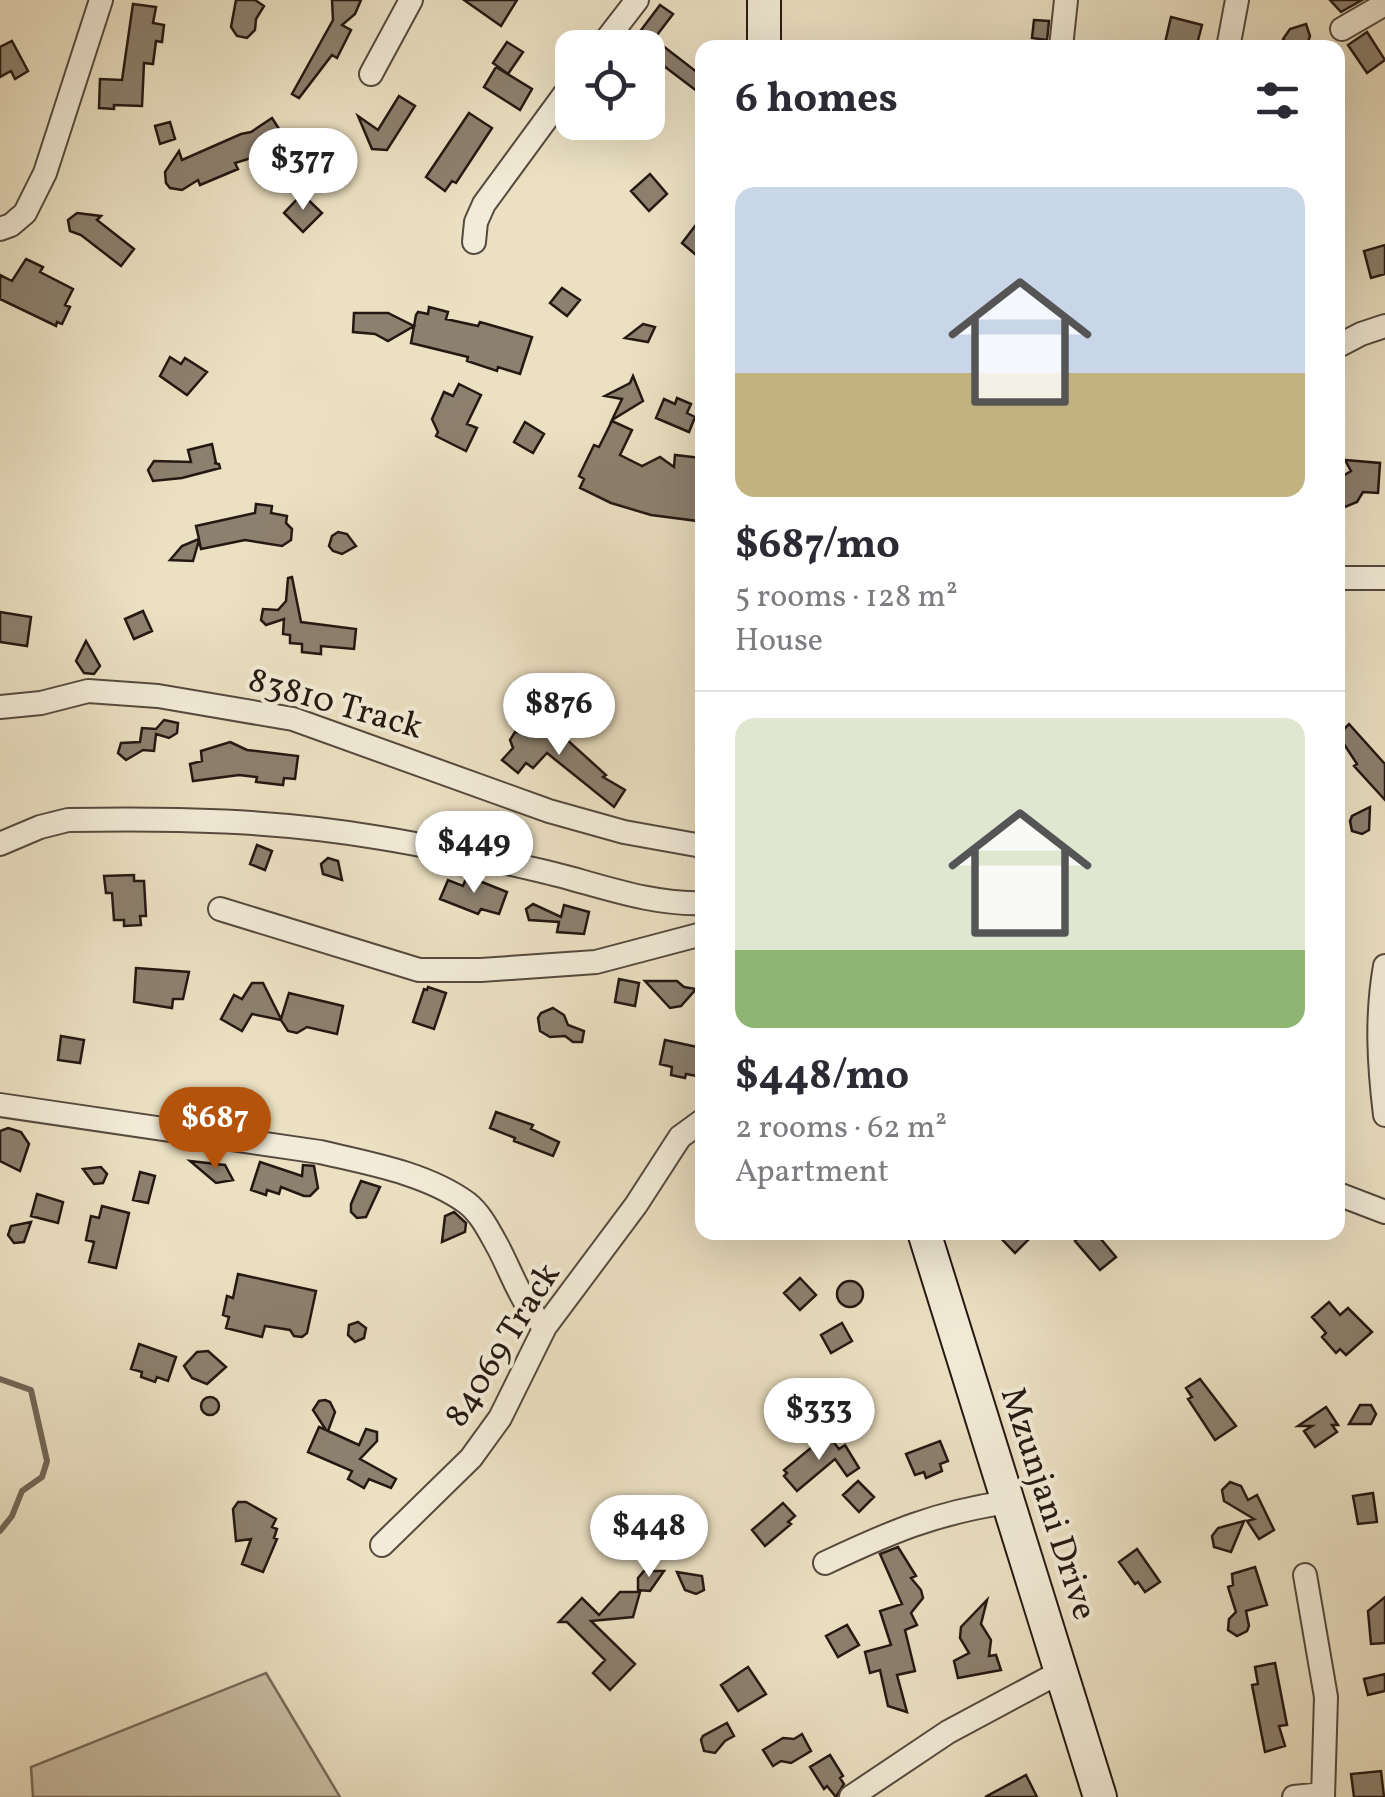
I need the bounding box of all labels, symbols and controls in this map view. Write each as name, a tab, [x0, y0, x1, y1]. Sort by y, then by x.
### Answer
map controls	[555, 30, 665, 140]
button: locate	[555, 30, 665, 140]
text: 6 homes	[735, 71, 898, 130]
icon: filters	[1250, 73, 1305, 128]
pin: $377	[244, 128, 362, 213]
text: $377	[271, 138, 335, 182]
icon: home	[930, 252, 1110, 432]
text: $687/mo	[735, 517, 900, 576]
text: 5 rooms · 128 m²	[735, 576, 958, 620]
text: House	[735, 620, 823, 664]
street label: 83810 Track	[242, 657, 428, 753]
pin: $876	[500, 673, 618, 758]
text: $876	[525, 683, 593, 727]
icon: home	[930, 783, 1110, 963]
pin: $449	[415, 811, 533, 896]
text: $449	[437, 821, 511, 865]
text: $448/mo	[735, 1048, 909, 1107]
pin: $687	[156, 1087, 274, 1172]
text: $687	[181, 1097, 249, 1141]
text: 2 rooms · 62 m²	[735, 1107, 947, 1151]
text: Apartment	[735, 1151, 889, 1195]
street label: 84069 Track	[434, 1254, 573, 1437]
pin: $333	[760, 1378, 878, 1463]
street label: Mzunjani Drive	[987, 1381, 1107, 1626]
text: $333	[786, 1388, 852, 1432]
pin: $448	[590, 1495, 708, 1580]
text: $448	[612, 1505, 686, 1549]

